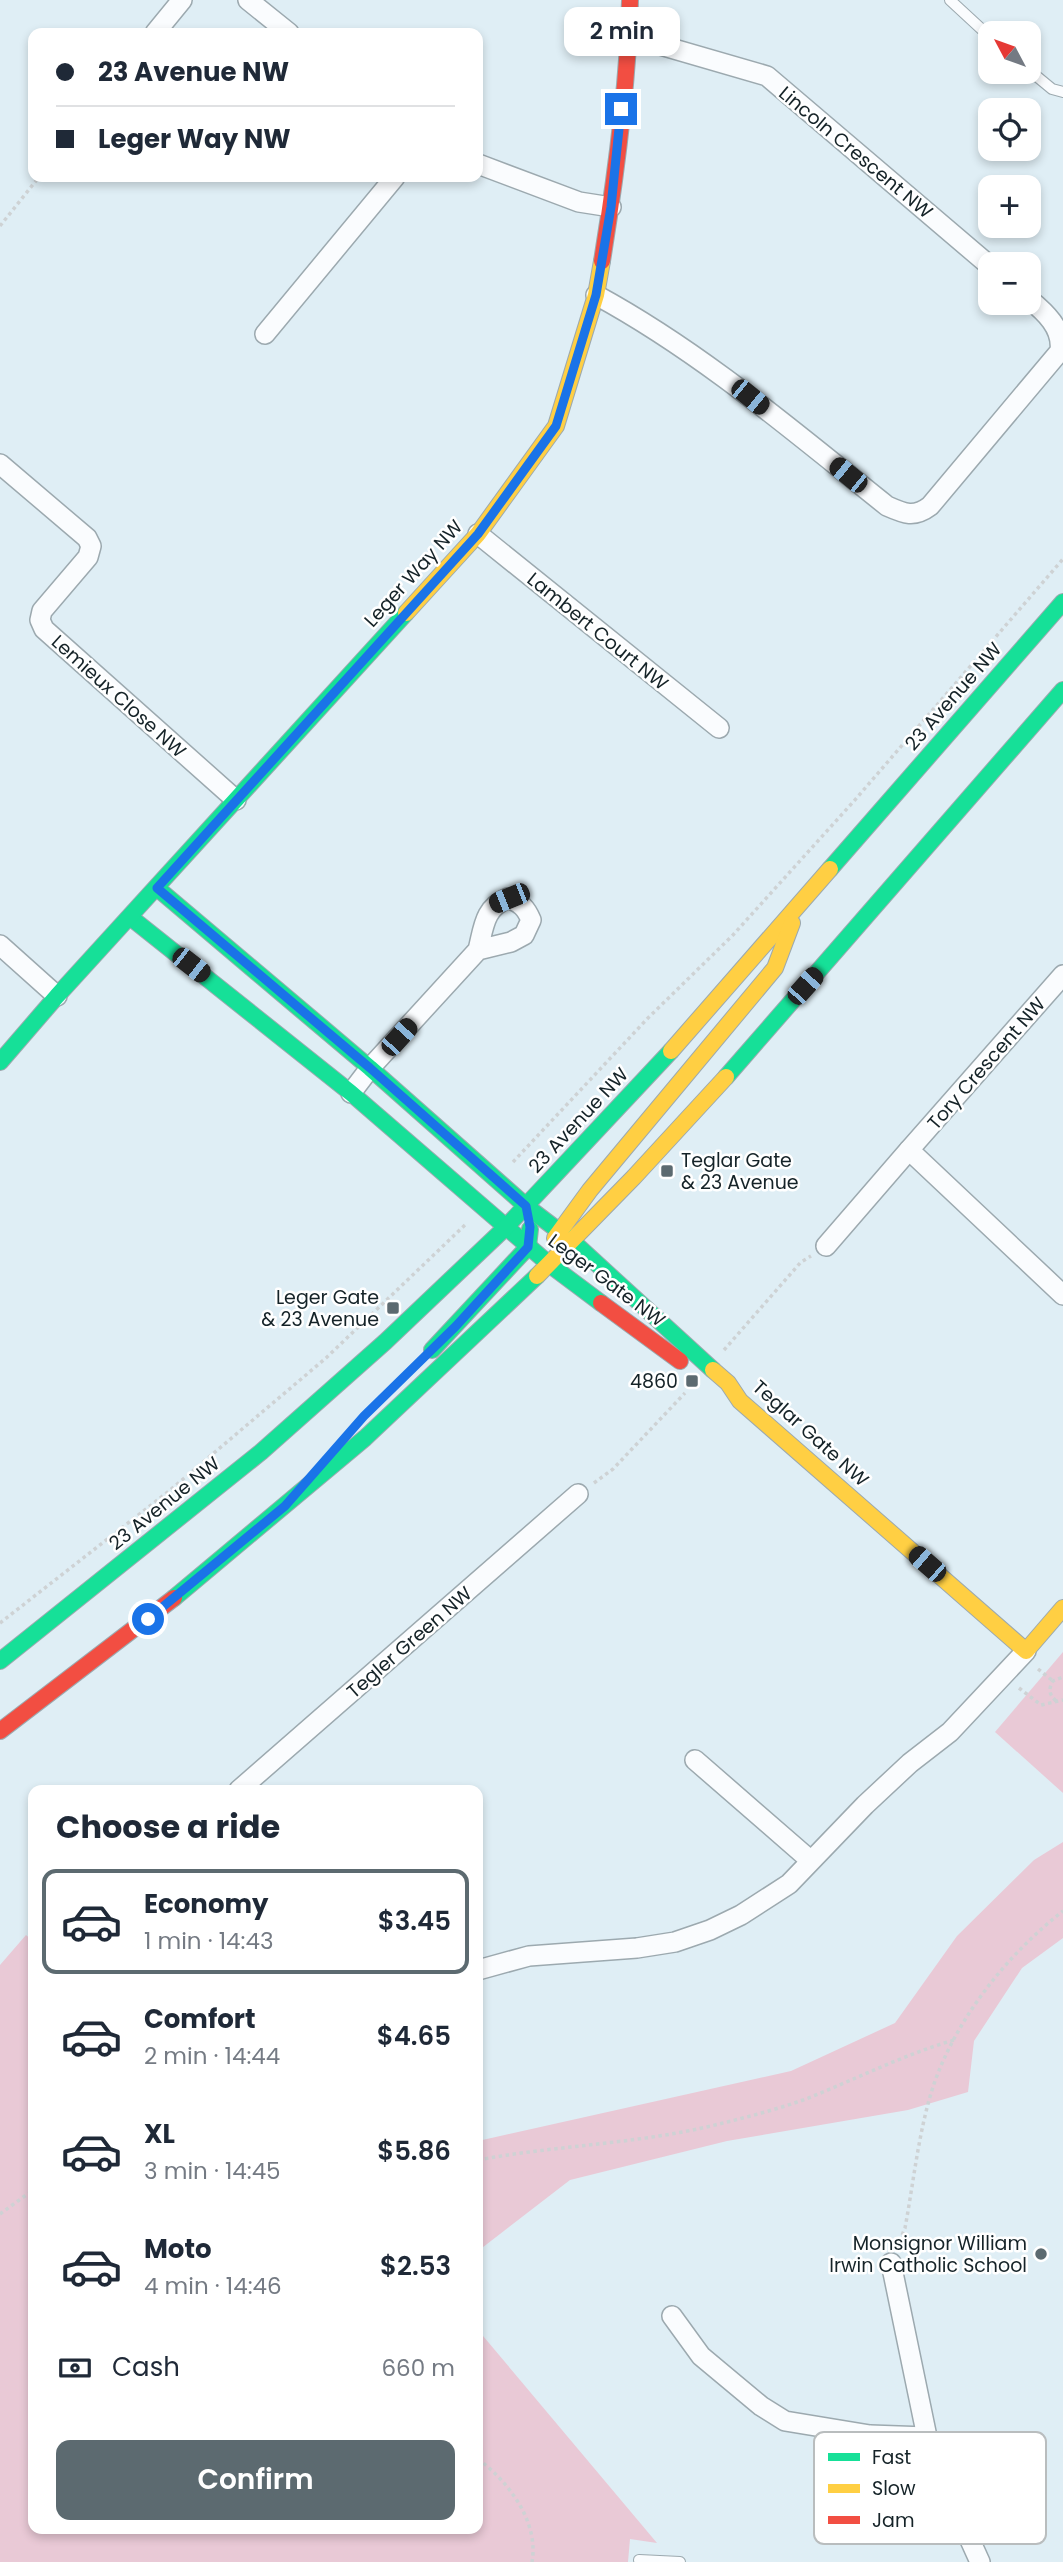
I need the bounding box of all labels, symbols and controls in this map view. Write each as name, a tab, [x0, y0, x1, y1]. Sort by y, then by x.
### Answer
callout: 2 min	[563, 7, 679, 56]
text: 2 min	[590, 15, 654, 47]
north arrow	[978, 21, 1041, 84]
map controls	[978, 21, 1041, 315]
text: 23 Avenue NW	[98, 54, 289, 90]
street label: Lincoln Crescent NW	[773, 80, 939, 225]
route end	[605, 93, 637, 125]
button: locate	[978, 98, 1041, 161]
text: Leger Way NW	[98, 121, 291, 157]
button: +	[978, 175, 1041, 238]
button: −	[978, 252, 1041, 315]
car	[728, 376, 773, 418]
car	[826, 454, 871, 496]
street label: Leger Way NW	[358, 513, 469, 633]
street label: Lambert Court NW	[521, 566, 674, 697]
street label: Lemieux Close NW	[46, 629, 192, 764]
street label: 23 Avenue NW	[899, 636, 1008, 756]
car	[486, 880, 533, 916]
car	[168, 944, 215, 986]
car	[784, 963, 827, 1009]
street label: Tory Crescent NW	[921, 991, 1052, 1136]
car	[378, 1014, 421, 1060]
street label: 23 Avenue NW	[522, 1061, 635, 1179]
place label: Teglar Gate & 23 Avenue	[681, 1147, 799, 1196]
marker: Teglar Gate & 23 Avenue	[659, 1163, 675, 1179]
street label: Leger Gate NW	[543, 1227, 671, 1334]
place label: Leger Gate & 23 Avenue	[261, 1284, 379, 1333]
marker: Leger Gate & 23 Avenue	[385, 1300, 401, 1316]
place label: 4860	[630, 1368, 678, 1395]
marker: 4860	[684, 1373, 700, 1389]
street label: Teglar Gate NW	[747, 1374, 875, 1493]
street label: 23 Avenue NW	[103, 1450, 226, 1557]
car	[905, 1542, 950, 1586]
street label: Tegler Green NW	[341, 1580, 478, 1704]
route start	[132, 1603, 164, 1635]
text: Choose a ride	[56, 1804, 280, 1849]
text: Economy	[144, 1886, 268, 1922]
icon: car	[60, 1890, 123, 1953]
text: $3.45	[378, 1903, 451, 1939]
text: 1 min · 14:43	[144, 1925, 273, 1957]
text: Comfort	[144, 2001, 256, 2037]
icon: car	[60, 2005, 123, 2068]
text: $4.65	[377, 2018, 451, 2054]
text: 2 min · 14:44	[144, 2040, 280, 2072]
text: XL	[144, 2116, 175, 2152]
icon: car	[60, 2120, 123, 2183]
text: $5.86	[377, 2133, 451, 2169]
text: 3 min · 14:45	[144, 2155, 281, 2187]
place label: Monsignor William Irwin Catholic School	[829, 2230, 1027, 2279]
text: Moto	[144, 2231, 212, 2267]
icon: car	[60, 2235, 123, 2298]
marker: Monsignor William Irwin Catholic School	[1033, 2246, 1049, 2262]
text: $2.53	[380, 2248, 451, 2284]
text: 4 min · 14:46	[144, 2270, 282, 2302]
icon: cash	[56, 2349, 94, 2387]
text: Cash	[112, 2349, 180, 2385]
text: 660 m	[382, 2352, 455, 2384]
legend	[814, 2432, 1046, 2544]
button: Confirm	[56, 2440, 455, 2520]
text: Fast	[872, 2444, 911, 2471]
text: Slow	[872, 2475, 916, 2502]
text: Jam	[872, 2507, 914, 2534]

